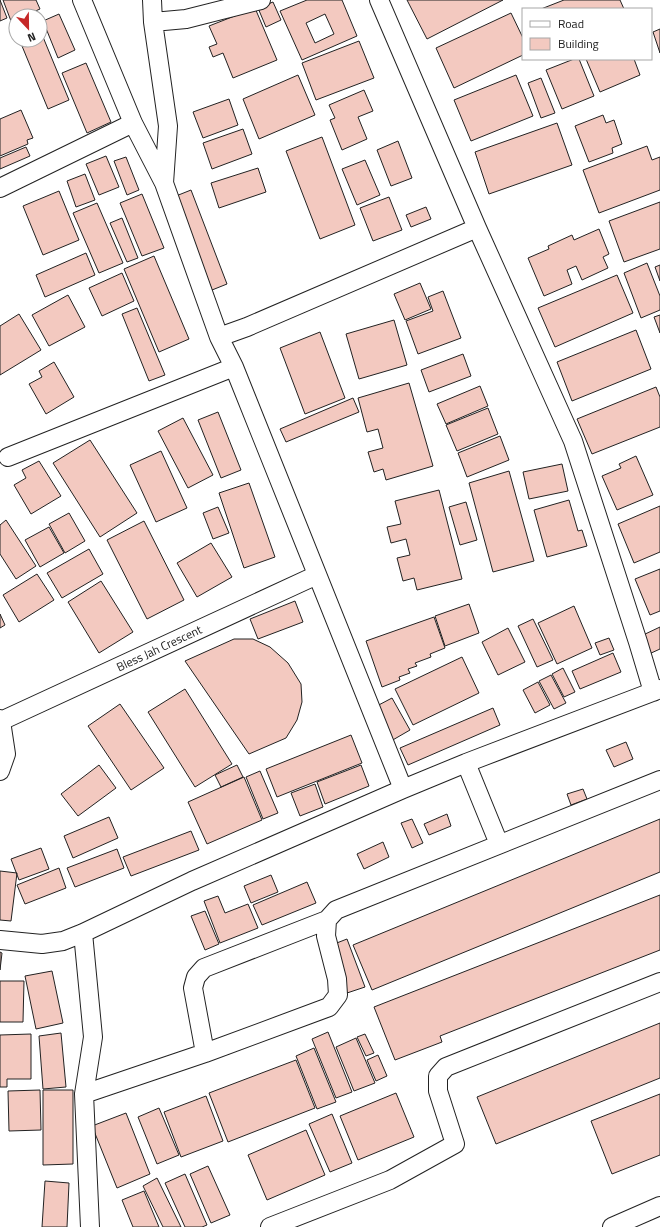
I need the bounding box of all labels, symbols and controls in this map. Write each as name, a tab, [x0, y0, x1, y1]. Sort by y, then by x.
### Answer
north arrow	[8, 8, 48, 48]
legend	[522, 8, 652, 60]
text: Road	[558, 14, 584, 33]
text: N	[25, 28, 38, 46]
text: Building	[558, 34, 599, 53]
street label: Bless Jah Crescent	[113, 619, 206, 676]

